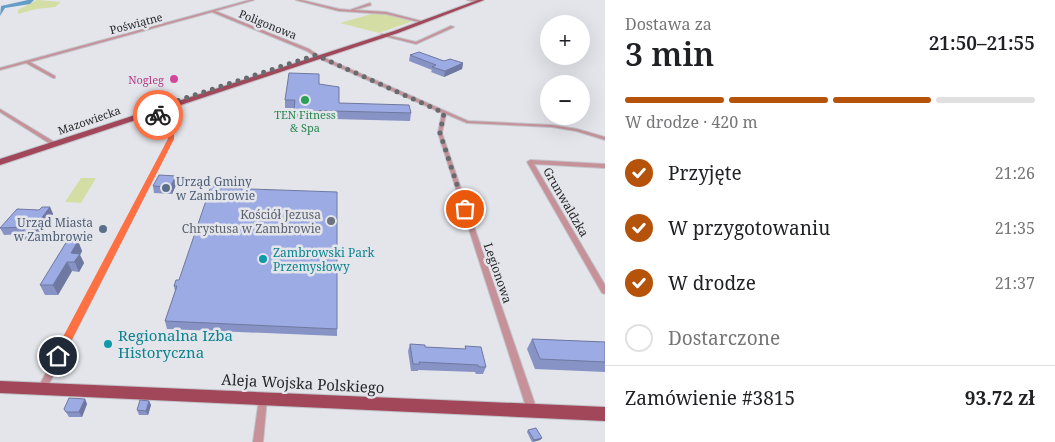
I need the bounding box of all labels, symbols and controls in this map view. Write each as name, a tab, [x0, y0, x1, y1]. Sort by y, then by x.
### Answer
street label: Poligonowa	[237, 6, 299, 42]
street label: Poświątne	[108, 9, 164, 37]
text: Dostawa za	[625, 13, 712, 35]
map controls	[540, 15, 590, 125]
button: +	[540, 15, 590, 65]
text: 21:50–21:55	[929, 30, 1035, 56]
text: 3 min	[625, 32, 714, 75]
place label: Nogleg	[128, 72, 164, 87]
marker: Nogleg	[168, 73, 180, 85]
button: −	[540, 75, 590, 125]
courier	[133, 90, 183, 140]
marker: TEN Fitness & Spa	[299, 94, 311, 106]
icon: bike	[144, 101, 172, 129]
street label: Mazowiecka	[56, 102, 122, 138]
place label: TEN Fitness & Spa	[274, 107, 336, 135]
text: W drodze · 420 m	[625, 111, 758, 133]
icon: check	[625, 159, 653, 187]
text: Przyjęte	[668, 160, 742, 186]
text: 21:26	[995, 162, 1035, 184]
street label: Grunwaldzka	[539, 164, 593, 240]
place label: Urząd Gminy w Zambrowie	[176, 173, 255, 204]
marker: Urząd Gminy w Zambrowie	[160, 182, 172, 194]
pin	[444, 188, 486, 230]
icon: bag	[451, 195, 479, 223]
place label: Kościół Jezusa Chrystusa w Zambrowie	[182, 206, 321, 237]
place label: Urząd Miasta w Zambrowie	[14, 214, 93, 245]
icon: check	[625, 214, 653, 242]
marker: Kościół Jezusa Chrystusa w Zambrowie	[325, 215, 337, 227]
text: W przygotowaniu	[668, 215, 830, 241]
text: 21:35	[995, 217, 1035, 239]
marker: Urząd Miasta w Zambrowie	[97, 223, 109, 235]
street label: Legionowa	[480, 241, 516, 306]
place label: Zambrowski Park Przemysłowy	[273, 244, 376, 275]
marker: Zambrowski Park Przemysłowy	[257, 253, 269, 265]
icon: check	[625, 269, 653, 297]
text: W drodze	[668, 270, 756, 296]
text: 21:37	[995, 272, 1035, 294]
place label: Regionalna Izba Historyczna	[118, 325, 233, 362]
text: Dostarczone	[668, 325, 780, 351]
pin	[37, 335, 79, 377]
marker: Regionalna Izba Historyczna	[102, 338, 114, 350]
icon: home	[44, 342, 72, 370]
street label: Aleja Wojska Polskiego	[221, 369, 385, 397]
text: Zamówienie #3815	[625, 385, 795, 411]
text: 93.72 zł	[965, 385, 1035, 411]

